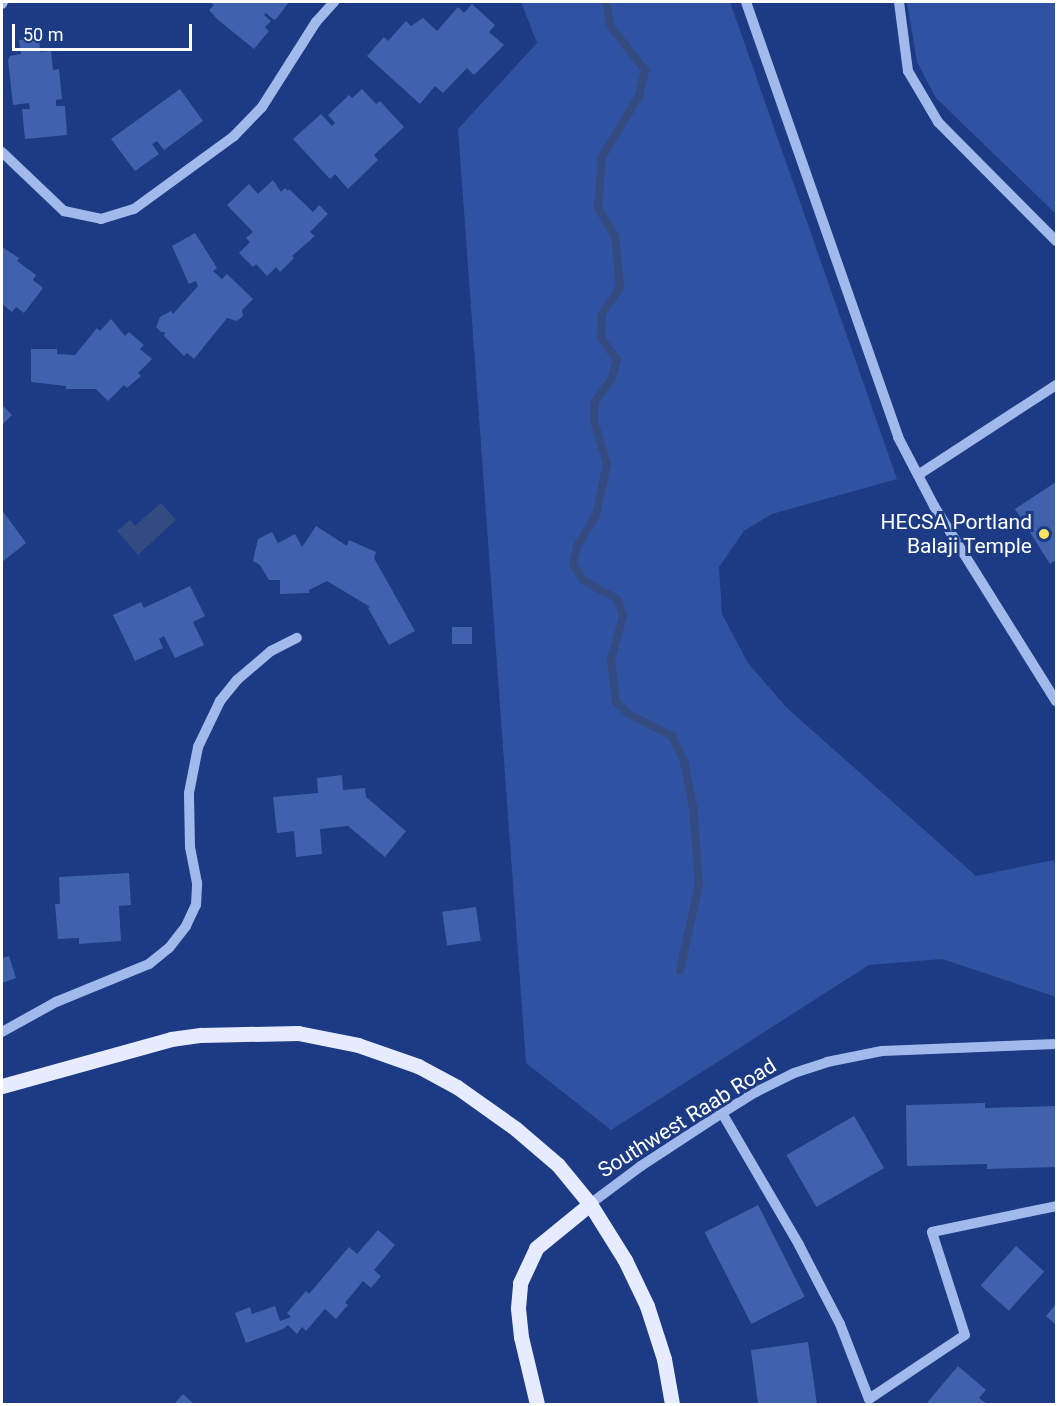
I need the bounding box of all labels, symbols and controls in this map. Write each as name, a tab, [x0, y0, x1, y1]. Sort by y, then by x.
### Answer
scale bar	[15, 12, 195, 50]
text: 50 m	[23, 24, 63, 45]
place label: HECSA Portland Balaji Temple	[880, 509, 1032, 559]
marker: HECSA Portland Balaji Temple	[1037, 527, 1051, 541]
street label: Southwest Raab Road	[593, 1053, 781, 1183]

